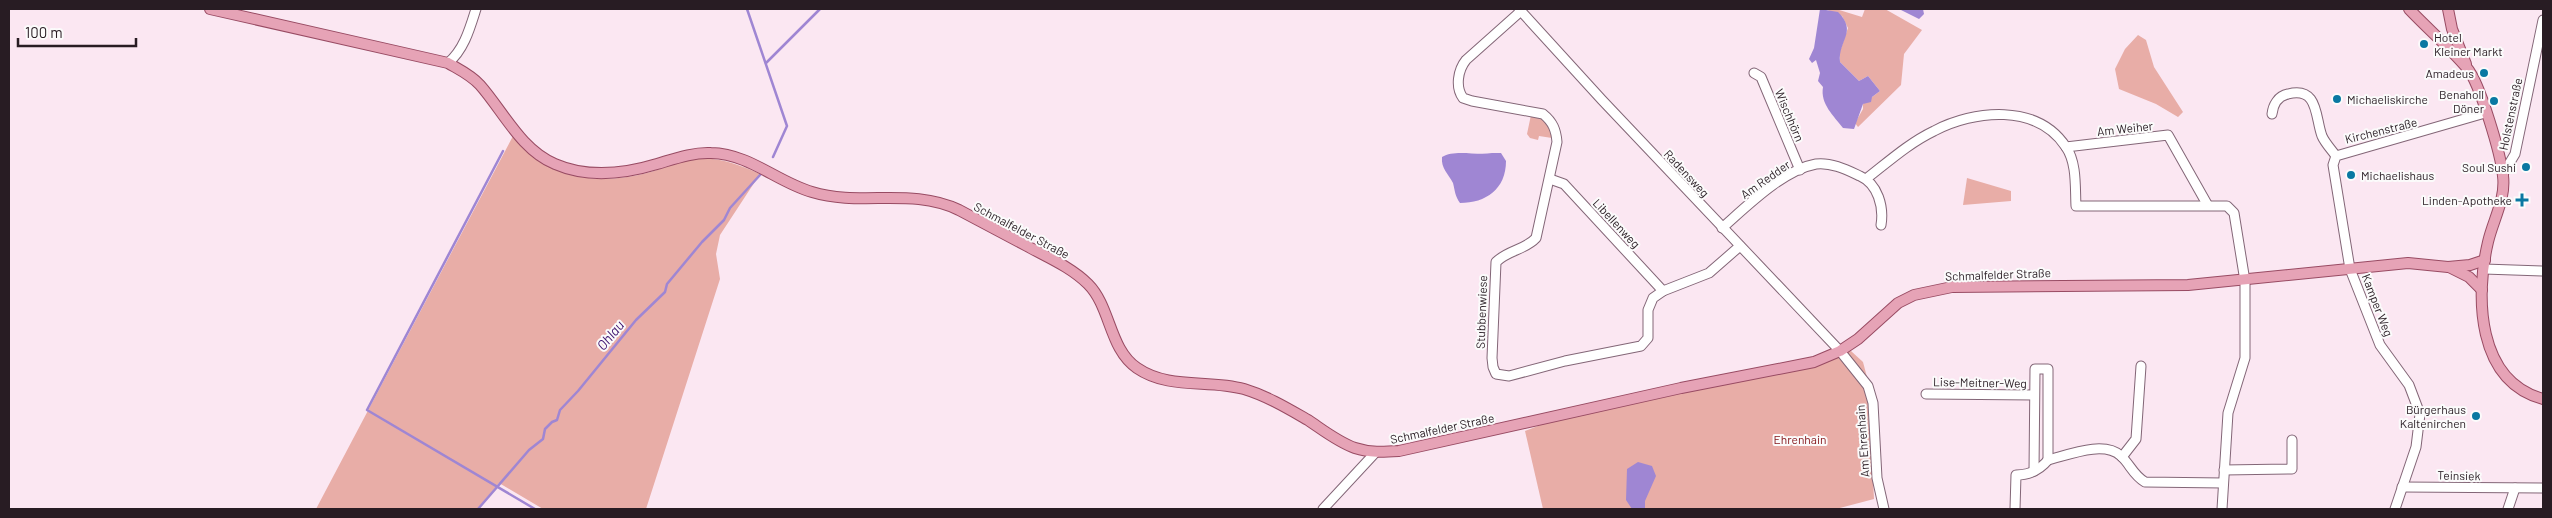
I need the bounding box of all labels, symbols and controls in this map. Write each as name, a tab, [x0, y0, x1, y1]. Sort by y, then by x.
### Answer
scale bar	[18, 15, 135, 47]
text: 100 m	[25, 23, 63, 41]
place label: Hotel Kleiner Markt	[2434, 30, 2503, 58]
marker: Hotel Kleiner Markt	[2418, 38, 2430, 50]
place label: Amadeus	[2426, 66, 2474, 80]
marker: Amadeus	[2478, 67, 2490, 79]
street label: Holstenstraße	[2495, 77, 2525, 151]
street label: Wischhörn	[1773, 87, 1807, 143]
place label: Benaholl Döner	[2439, 87, 2485, 115]
place label: Michaeliskirche	[2347, 92, 2428, 106]
marker: Michaeliskirche	[2331, 93, 2343, 105]
marker: Benaholl Döner	[2488, 95, 2500, 107]
street label: Kirchenstraße	[2343, 114, 2419, 146]
street label: Am Weiher	[2096, 118, 2154, 138]
street label: Radensweg	[1662, 146, 1712, 200]
street label: Am Redder	[1738, 157, 1793, 201]
place label: Soul Sushi	[2462, 160, 2516, 174]
marker: Soul Sushi	[2520, 161, 2532, 173]
place label: Michaelishaus	[2361, 168, 2435, 182]
marker: Michaelishaus	[2345, 169, 2357, 181]
place label: Linden-Apotheke	[2422, 193, 2512, 207]
marker: Linden-Apotheke	[2516, 194, 2528, 206]
street label: Libellenweg	[1591, 195, 1643, 251]
street label: Schmalfelder Straße	[972, 199, 1072, 261]
street label: Schmalfelder Straße	[1945, 265, 2051, 283]
street label: Kamper Weg	[2360, 272, 2396, 338]
street label: Stubbenwiese	[1473, 275, 1489, 349]
water label: Ohlau	[593, 317, 627, 353]
street label: Lise-Meitner-Weg	[1933, 374, 2027, 390]
place label: Bürgerhaus Kaltenirchen	[2400, 402, 2466, 430]
street label: Am Ehrenhain	[1852, 404, 1872, 478]
street label: Schmalfelder Straße	[1389, 410, 1495, 446]
marker: Bürgerhaus Kaltenirchen	[2470, 410, 2482, 422]
park label: Ehrenhain	[1773, 432, 1827, 446]
street label: Teinsiek	[2437, 468, 2481, 482]

